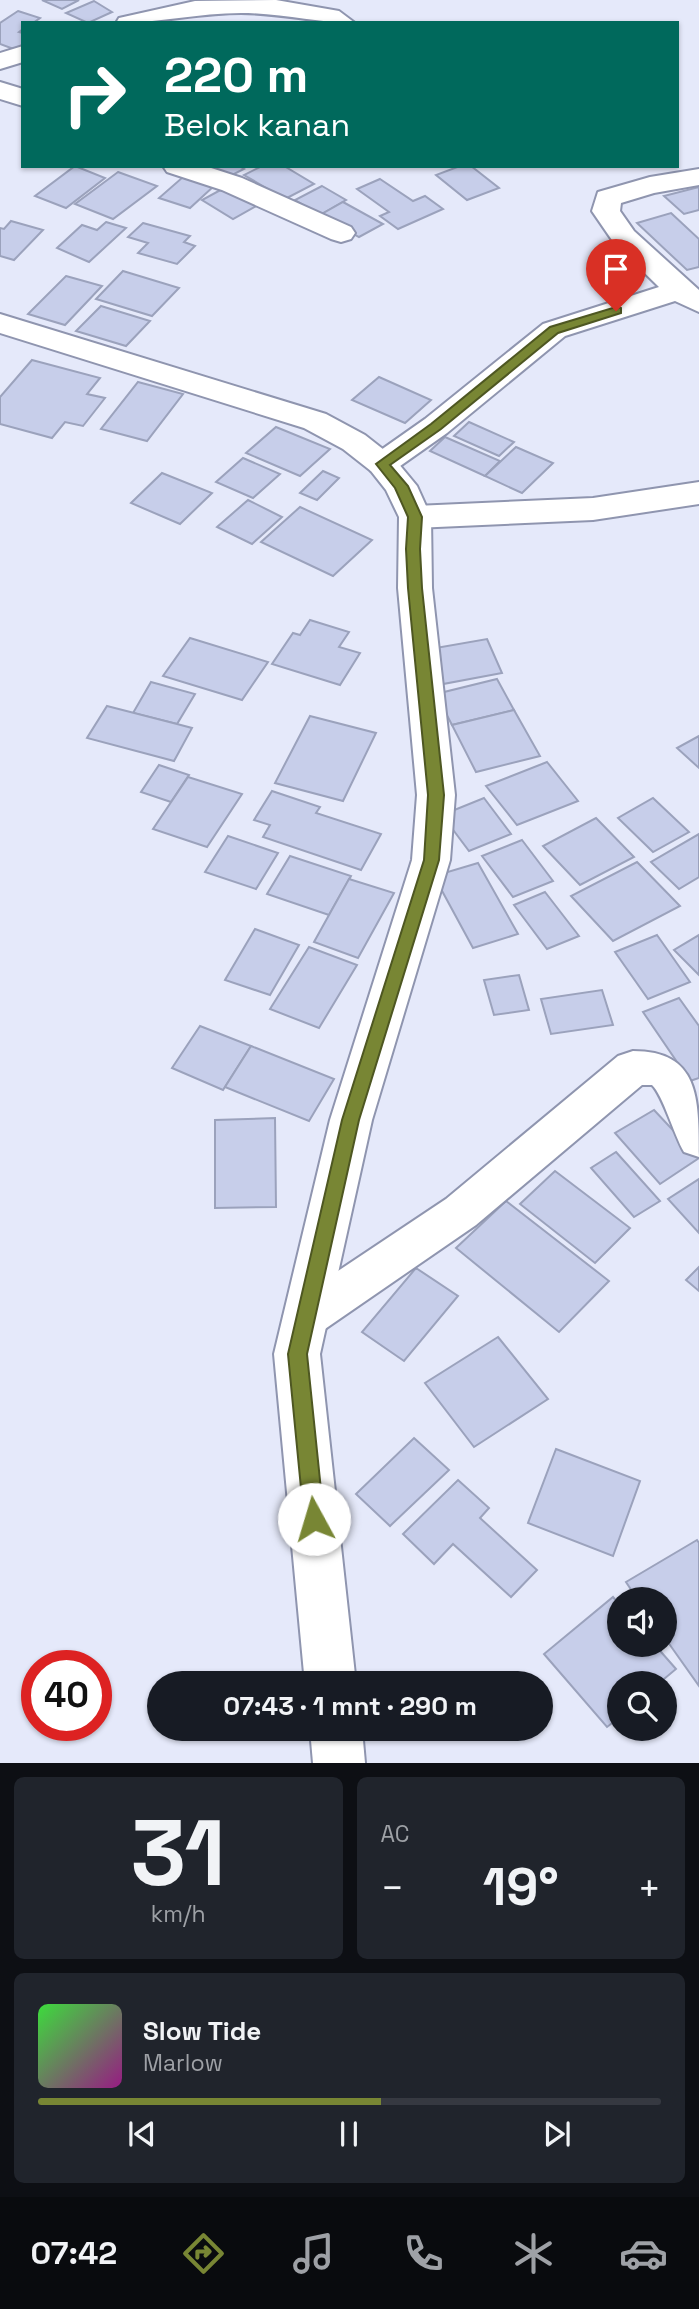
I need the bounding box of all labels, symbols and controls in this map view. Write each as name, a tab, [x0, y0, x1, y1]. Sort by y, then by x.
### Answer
text: 220 m	[164, 44, 308, 106]
icon: right	[49, 49, 140, 140]
text: Belok kanan	[164, 105, 350, 145]
pin	[586, 239, 646, 311]
icon: arrive	[597, 250, 635, 288]
position arrow	[277, 1482, 351, 1556]
map controls	[607, 1587, 677, 1741]
button: sound	[607, 1587, 677, 1657]
speed limit sign: 40	[21, 1650, 112, 1741]
button: search	[607, 1671, 677, 1741]
text: 07:43 · 1 mnt · 290 m	[223, 1689, 477, 1723]
text: 31	[131, 1795, 226, 1912]
text: AC	[381, 1819, 410, 1849]
text: 19°	[483, 1854, 559, 1920]
text: −	[381, 1864, 404, 1912]
text: +	[637, 1864, 661, 1912]
text: km/h	[151, 1899, 206, 1929]
text: Slow Tide	[143, 2014, 261, 2048]
text: Marlow	[143, 2048, 223, 2078]
icon: previous	[123, 2115, 161, 2153]
icon: pause	[330, 2115, 368, 2153]
icon: next	[538, 2115, 576, 2153]
icon: directions	[179, 2229, 228, 2278]
icon: music	[289, 2229, 338, 2278]
icon: phone	[399, 2229, 448, 2278]
icon: climate	[509, 2229, 558, 2278]
icon: car	[619, 2229, 668, 2278]
text: 07:42	[31, 2233, 117, 2273]

